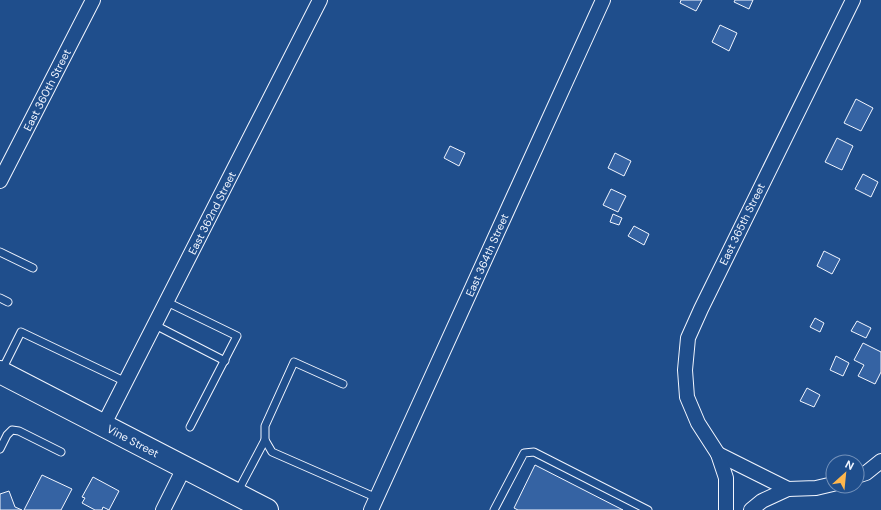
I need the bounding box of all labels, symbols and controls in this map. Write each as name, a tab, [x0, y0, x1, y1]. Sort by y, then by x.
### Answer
street label: East 360th Street	[20, 47, 74, 133]
street label: East 362nd Street	[185, 169, 239, 257]
street label: East 365th Street	[716, 181, 768, 267]
street label: East 364th Street	[462, 211, 512, 299]
street label: Vine Street	[105, 422, 161, 460]
north arrow	[825, 454, 865, 494]
text: N	[843, 457, 856, 473]

